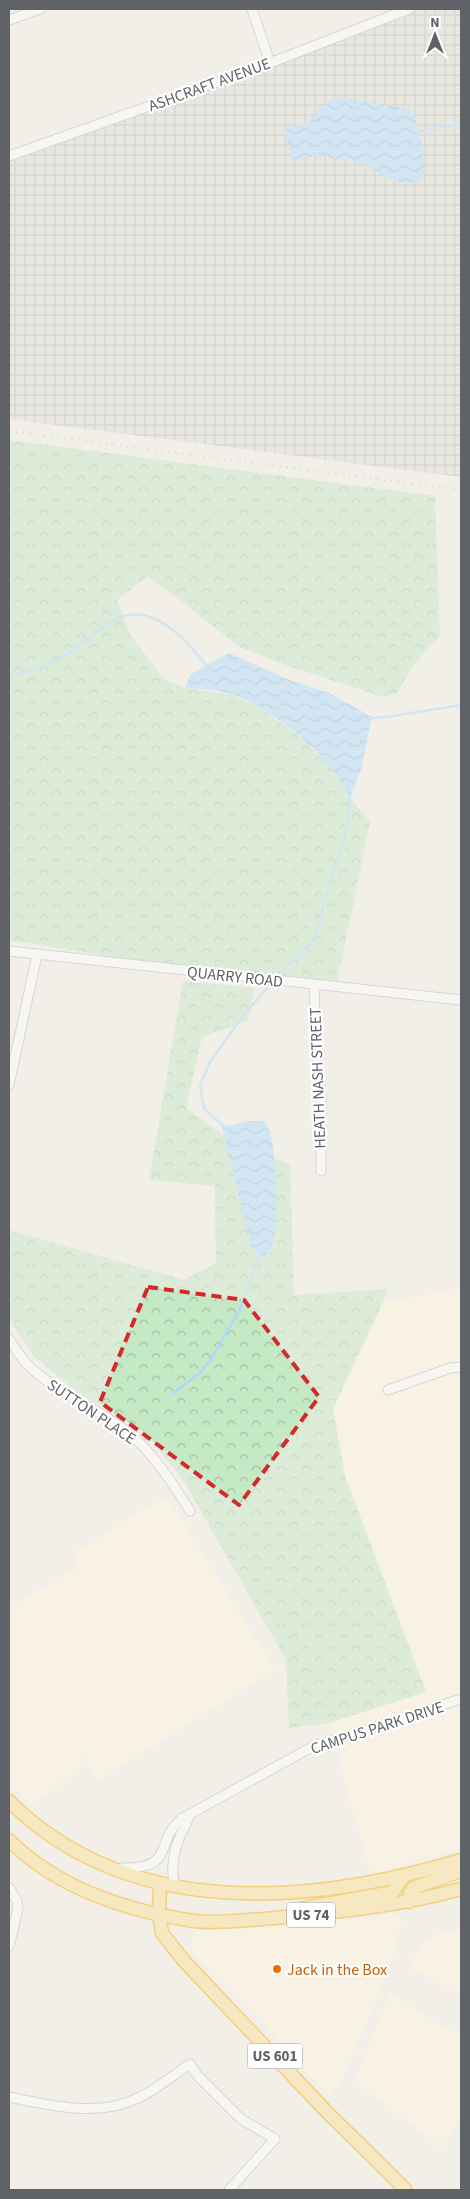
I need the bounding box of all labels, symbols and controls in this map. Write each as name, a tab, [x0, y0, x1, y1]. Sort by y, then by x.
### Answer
north arrow	[410, 10, 460, 60]
text: N	[430, 13, 440, 33]
street label: ASHCRAFT AVENUE	[145, 53, 273, 117]
street label: QUARRY ROAD	[186, 961, 284, 993]
street label: HEATH NASH STREET	[305, 1006, 331, 1149]
street label: SUTTON PLACE	[43, 1374, 140, 1450]
street label: CAMPUS PARK DRIVE	[308, 1696, 447, 1760]
road number: US 74	[287, 1902, 335, 1928]
place label: Jack in the Box	[287, 1959, 387, 1981]
marker: Jack in the Box	[271, 1963, 283, 1975]
road number: US 601	[248, 2044, 302, 2068]

